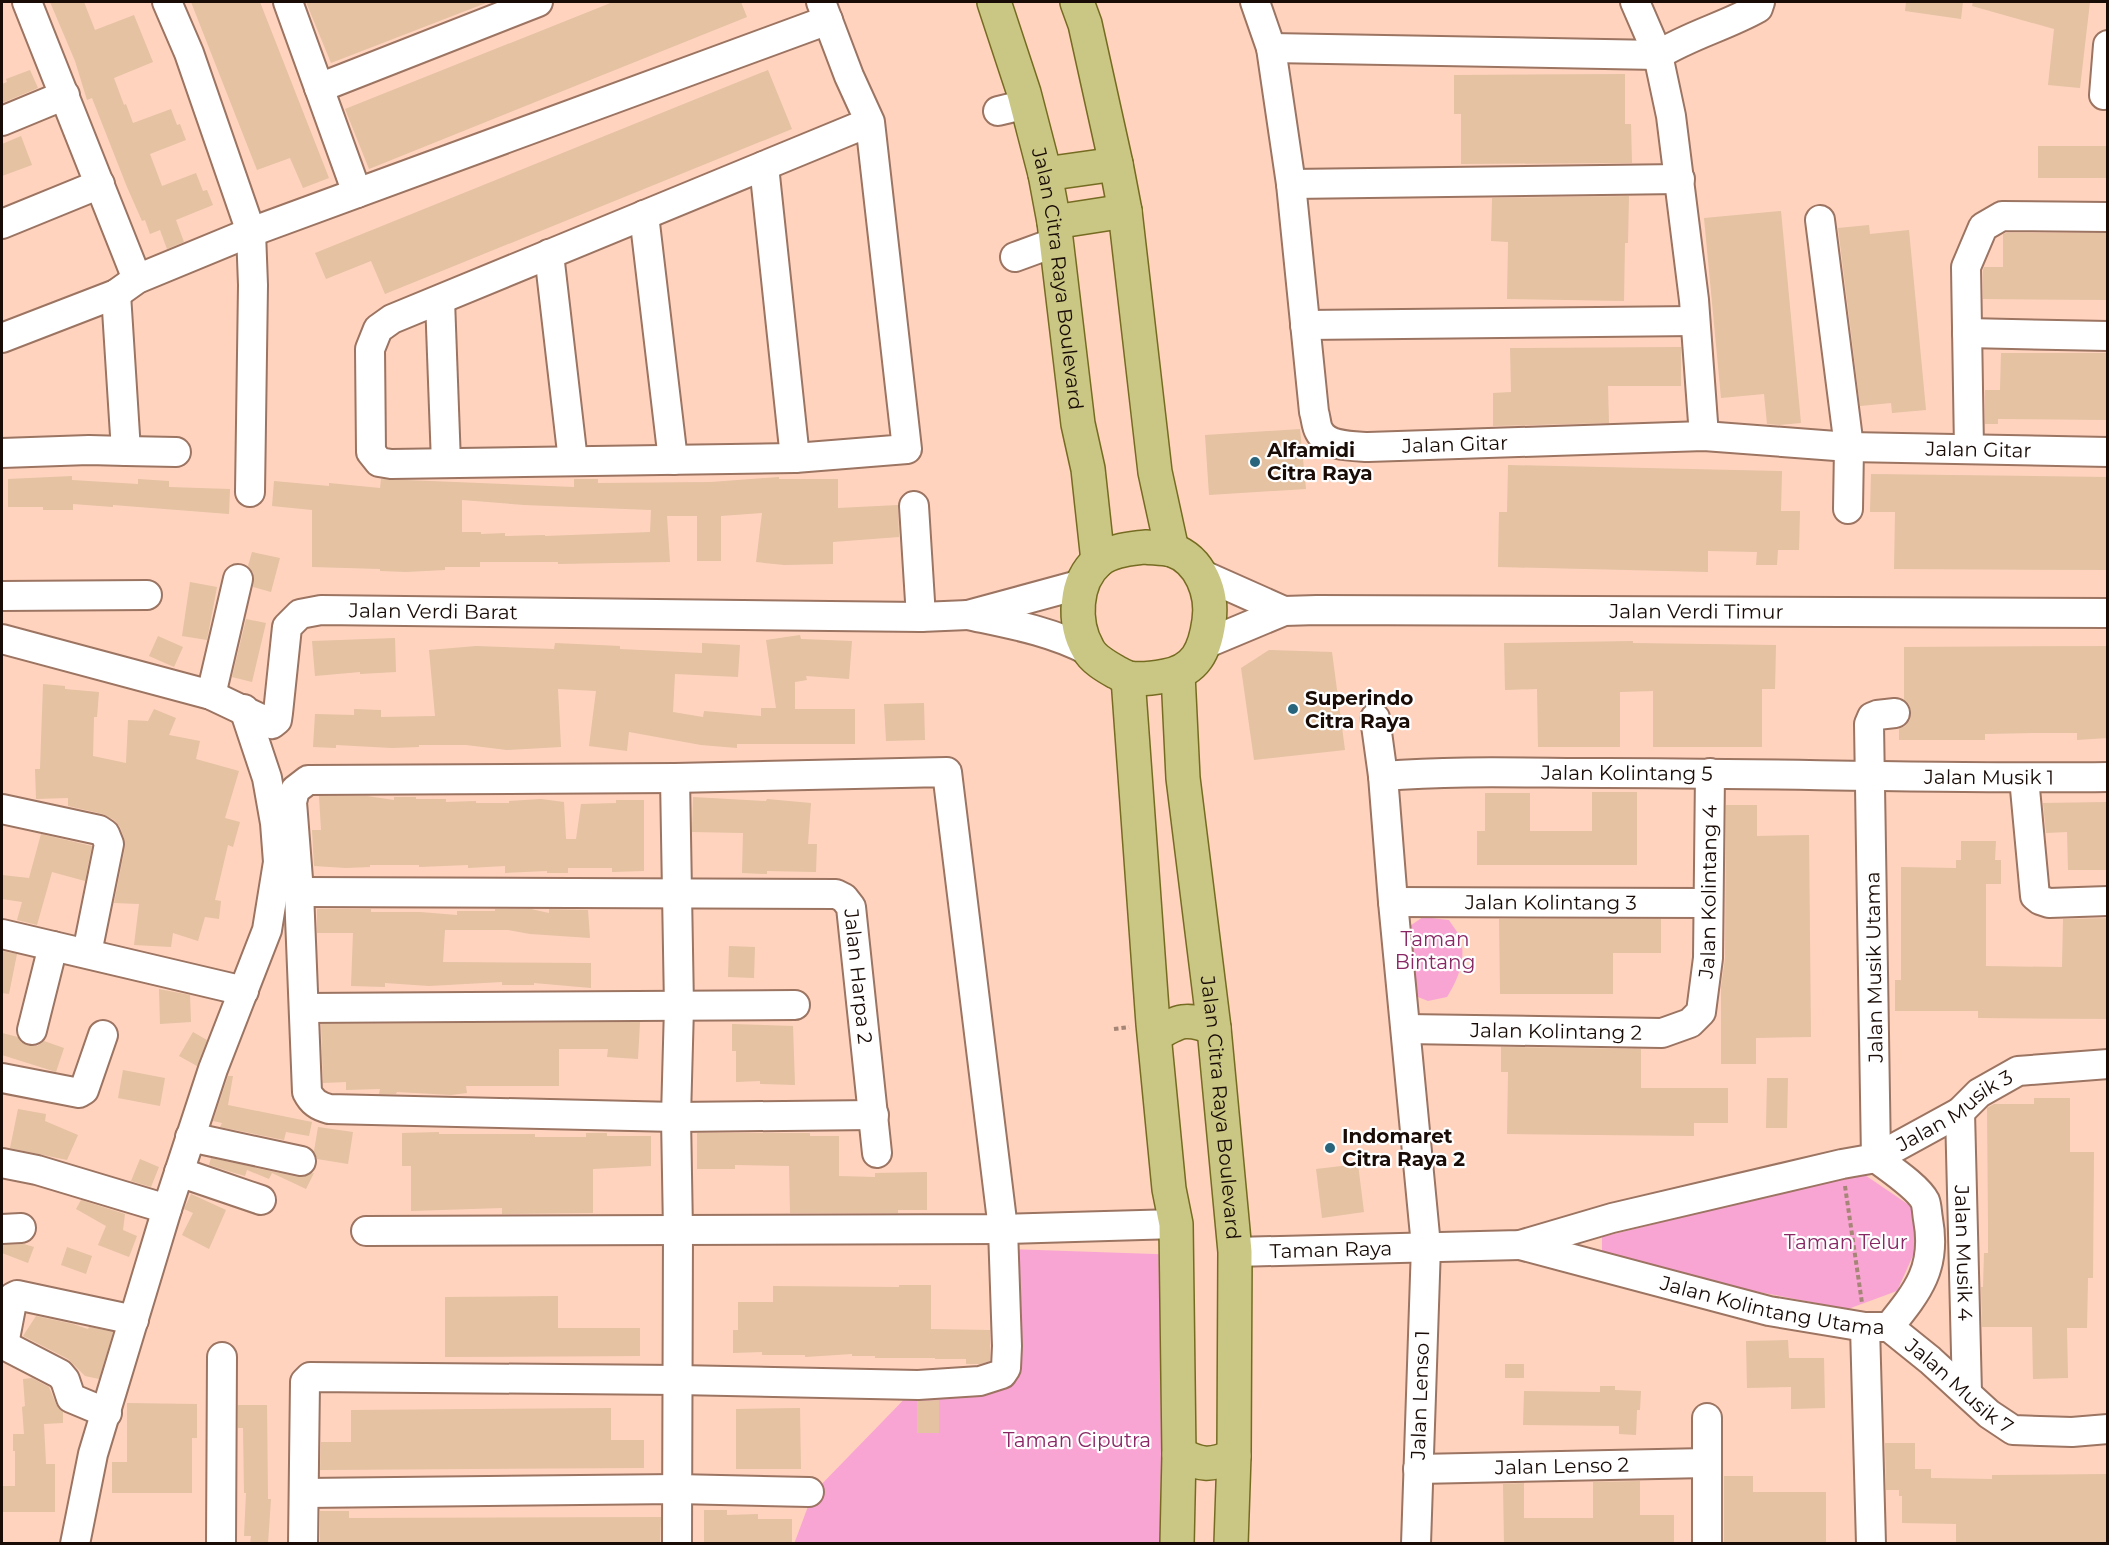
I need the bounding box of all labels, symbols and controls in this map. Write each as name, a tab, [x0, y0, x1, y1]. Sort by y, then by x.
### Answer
street label: Jalan Citra Raya Boulevard	[1026, 144, 1088, 411]
street label: Jalan Gitar	[1401, 430, 1508, 458]
street label: Jalan Gitar	[1924, 436, 2032, 463]
place label: Alfamidi Citra Raya	[1266, 438, 1373, 485]
marker: Alfamidi Citra Raya	[1248, 455, 1262, 469]
street label: Jalan Verdi Barat	[348, 598, 518, 624]
street label: Jalan Verdi Timur	[1608, 599, 1784, 624]
place label: Superindo Citra Raya	[1305, 686, 1413, 733]
marker: Superindo Citra Raya	[1286, 702, 1300, 716]
street label: Jalan Kolintang 5	[1540, 761, 1713, 786]
street label: Jalan Musik 1	[1923, 765, 2054, 789]
street label: Jalan Kolintang 4	[1693, 805, 1722, 981]
street label: Jalan Musik Utama	[1860, 871, 1888, 1064]
street label: Jalan Kolintang 3	[1464, 890, 1637, 915]
street label: Jalan Harpa 2	[839, 907, 877, 1045]
park label: Taman Bintang	[1395, 927, 1475, 974]
street label: Jalan Citra Raya Boulevard	[1196, 973, 1246, 1241]
street label: Jalan Kolintang 2	[1469, 1018, 1642, 1045]
street label: Jalan Musik 3	[1891, 1065, 2017, 1157]
place label: Indomaret Citra Raya 2	[1342, 1124, 1465, 1171]
marker: Indomaret Citra Raya 2	[1323, 1141, 1337, 1155]
street label: Jalan Musik 4	[1950, 1184, 1977, 1321]
park label: Taman Telur	[1784, 1230, 1908, 1254]
street label: Taman Raya	[1269, 1236, 1393, 1263]
street label: Jalan Kolintang Utama	[1657, 1270, 1885, 1340]
street label: Jalan Lenso 1	[1406, 1330, 1434, 1461]
street label: Jalan Musik 7	[1900, 1333, 2018, 1439]
park label: Taman Ciputra	[1003, 1428, 1151, 1452]
street label: Jalan Lenso 2	[1494, 1453, 1629, 1479]

